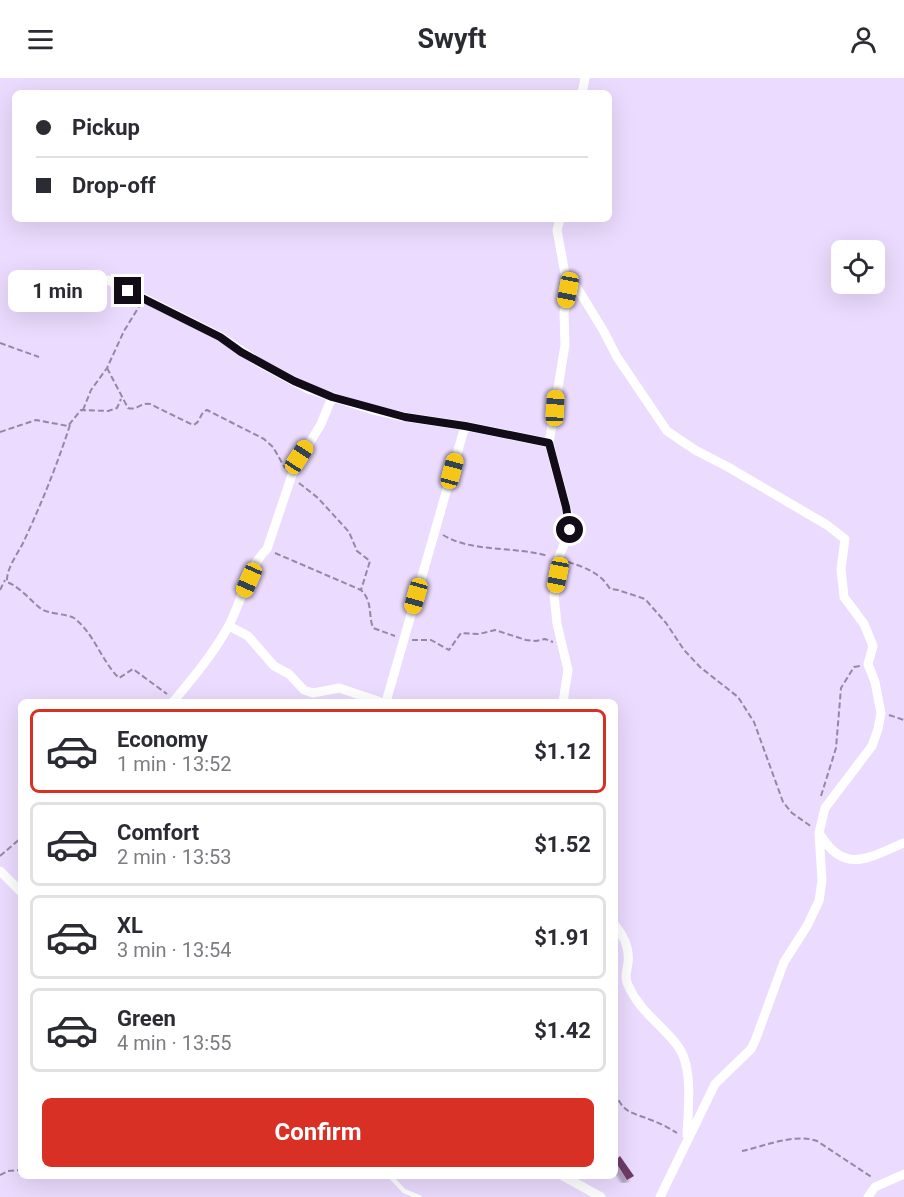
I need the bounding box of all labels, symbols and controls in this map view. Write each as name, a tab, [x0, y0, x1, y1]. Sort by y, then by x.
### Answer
icon: menu	[24, 23, 57, 56]
text: Swyft	[417, 23, 487, 55]
icon: person	[847, 23, 880, 56]
text: Pickup	[72, 115, 140, 140]
text: Drop-off	[72, 173, 156, 198]
map controls	[831, 240, 885, 294]
button: locate	[831, 240, 885, 294]
callout: 1 min	[8, 270, 107, 312]
car	[556, 271, 580, 309]
route end	[114, 277, 141, 304]
text: 1 min	[32, 279, 83, 303]
car	[545, 390, 565, 426]
car	[282, 437, 316, 477]
car	[439, 451, 465, 491]
route start	[556, 516, 583, 543]
car	[546, 556, 570, 594]
car	[233, 560, 265, 600]
car	[402, 576, 430, 616]
icon: car	[45, 724, 99, 778]
text: Economy	[117, 727, 208, 752]
text: $1.12	[534, 739, 591, 764]
text: 1 min · 13:52	[117, 752, 232, 776]
icon: car	[45, 817, 99, 871]
text: Comfort	[117, 820, 199, 845]
text: $1.52	[534, 832, 591, 857]
text: 2 min · 13:53	[117, 845, 232, 869]
icon: car	[45, 910, 99, 964]
text: XL	[117, 913, 143, 938]
text: $1.91	[534, 925, 591, 950]
text: 3 min · 13:54	[117, 938, 232, 962]
icon: car	[45, 1003, 99, 1057]
text: Green	[117, 1006, 176, 1031]
text: $1.42	[534, 1018, 591, 1043]
text: 4 min · 13:55	[117, 1031, 232, 1055]
button: Confirm	[42, 1098, 594, 1167]

